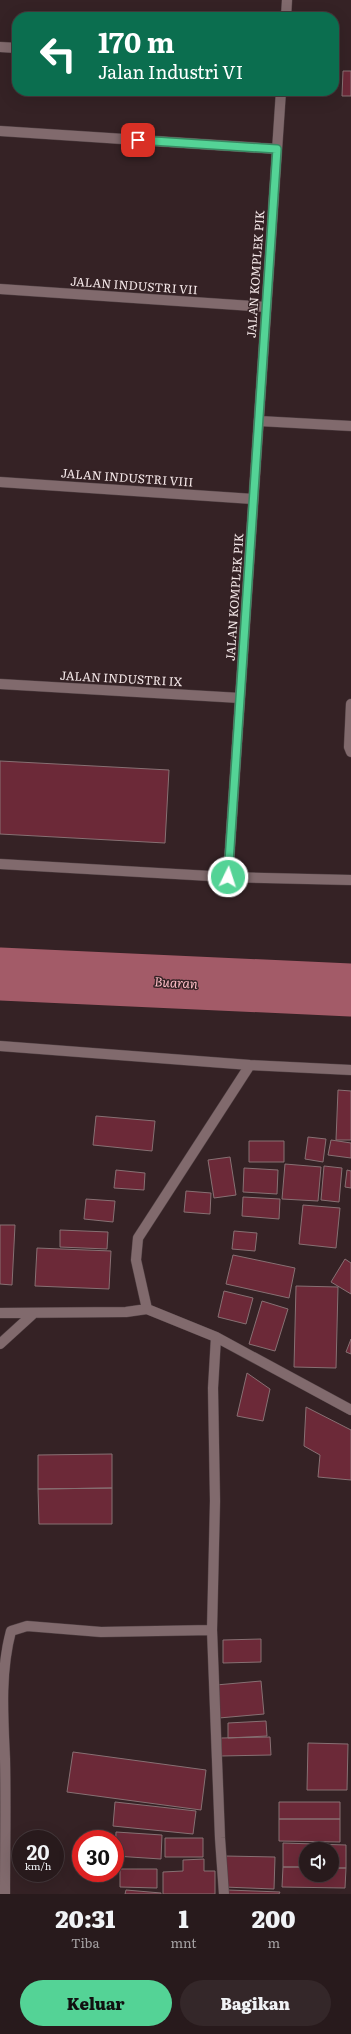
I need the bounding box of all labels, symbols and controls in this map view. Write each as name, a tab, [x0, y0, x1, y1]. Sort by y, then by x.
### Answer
text: 170 m	[98, 20, 175, 62]
icon: left	[32, 28, 84, 80]
text: Jalan Industri VI	[98, 58, 243, 85]
pin	[121, 123, 155, 157]
icon: arrive	[127, 129, 149, 151]
street label: JALAN KOMPLEK PIK	[242, 209, 268, 339]
street label: JALAN INDUSTRI VII	[70, 272, 198, 298]
street label: JALAN INDUSTRI VIII	[60, 463, 194, 491]
street label: JALAN KOMPLEK PIK	[221, 532, 247, 662]
street label: JALAN INDUSTRI IX	[59, 666, 183, 690]
position arrow	[207, 856, 249, 898]
water label: Buaran	[154, 971, 199, 993]
speed limit sign: 30	[72, 1830, 124, 1882]
text: 20	[26, 1836, 50, 1866]
map controls	[299, 1842, 339, 1882]
button: sound	[299, 1842, 339, 1882]
text: km/h	[25, 1858, 51, 1873]
text: 20:31	[55, 1900, 115, 1935]
text: 1	[178, 1900, 189, 1935]
text: 200	[252, 1900, 296, 1935]
text: Tiba	[71, 1933, 99, 1952]
text: mnt	[171, 1933, 196, 1952]
text: m	[267, 1933, 280, 1952]
button: Keluar	[20, 1980, 172, 2026]
button: Bagikan	[180, 1980, 331, 2026]

